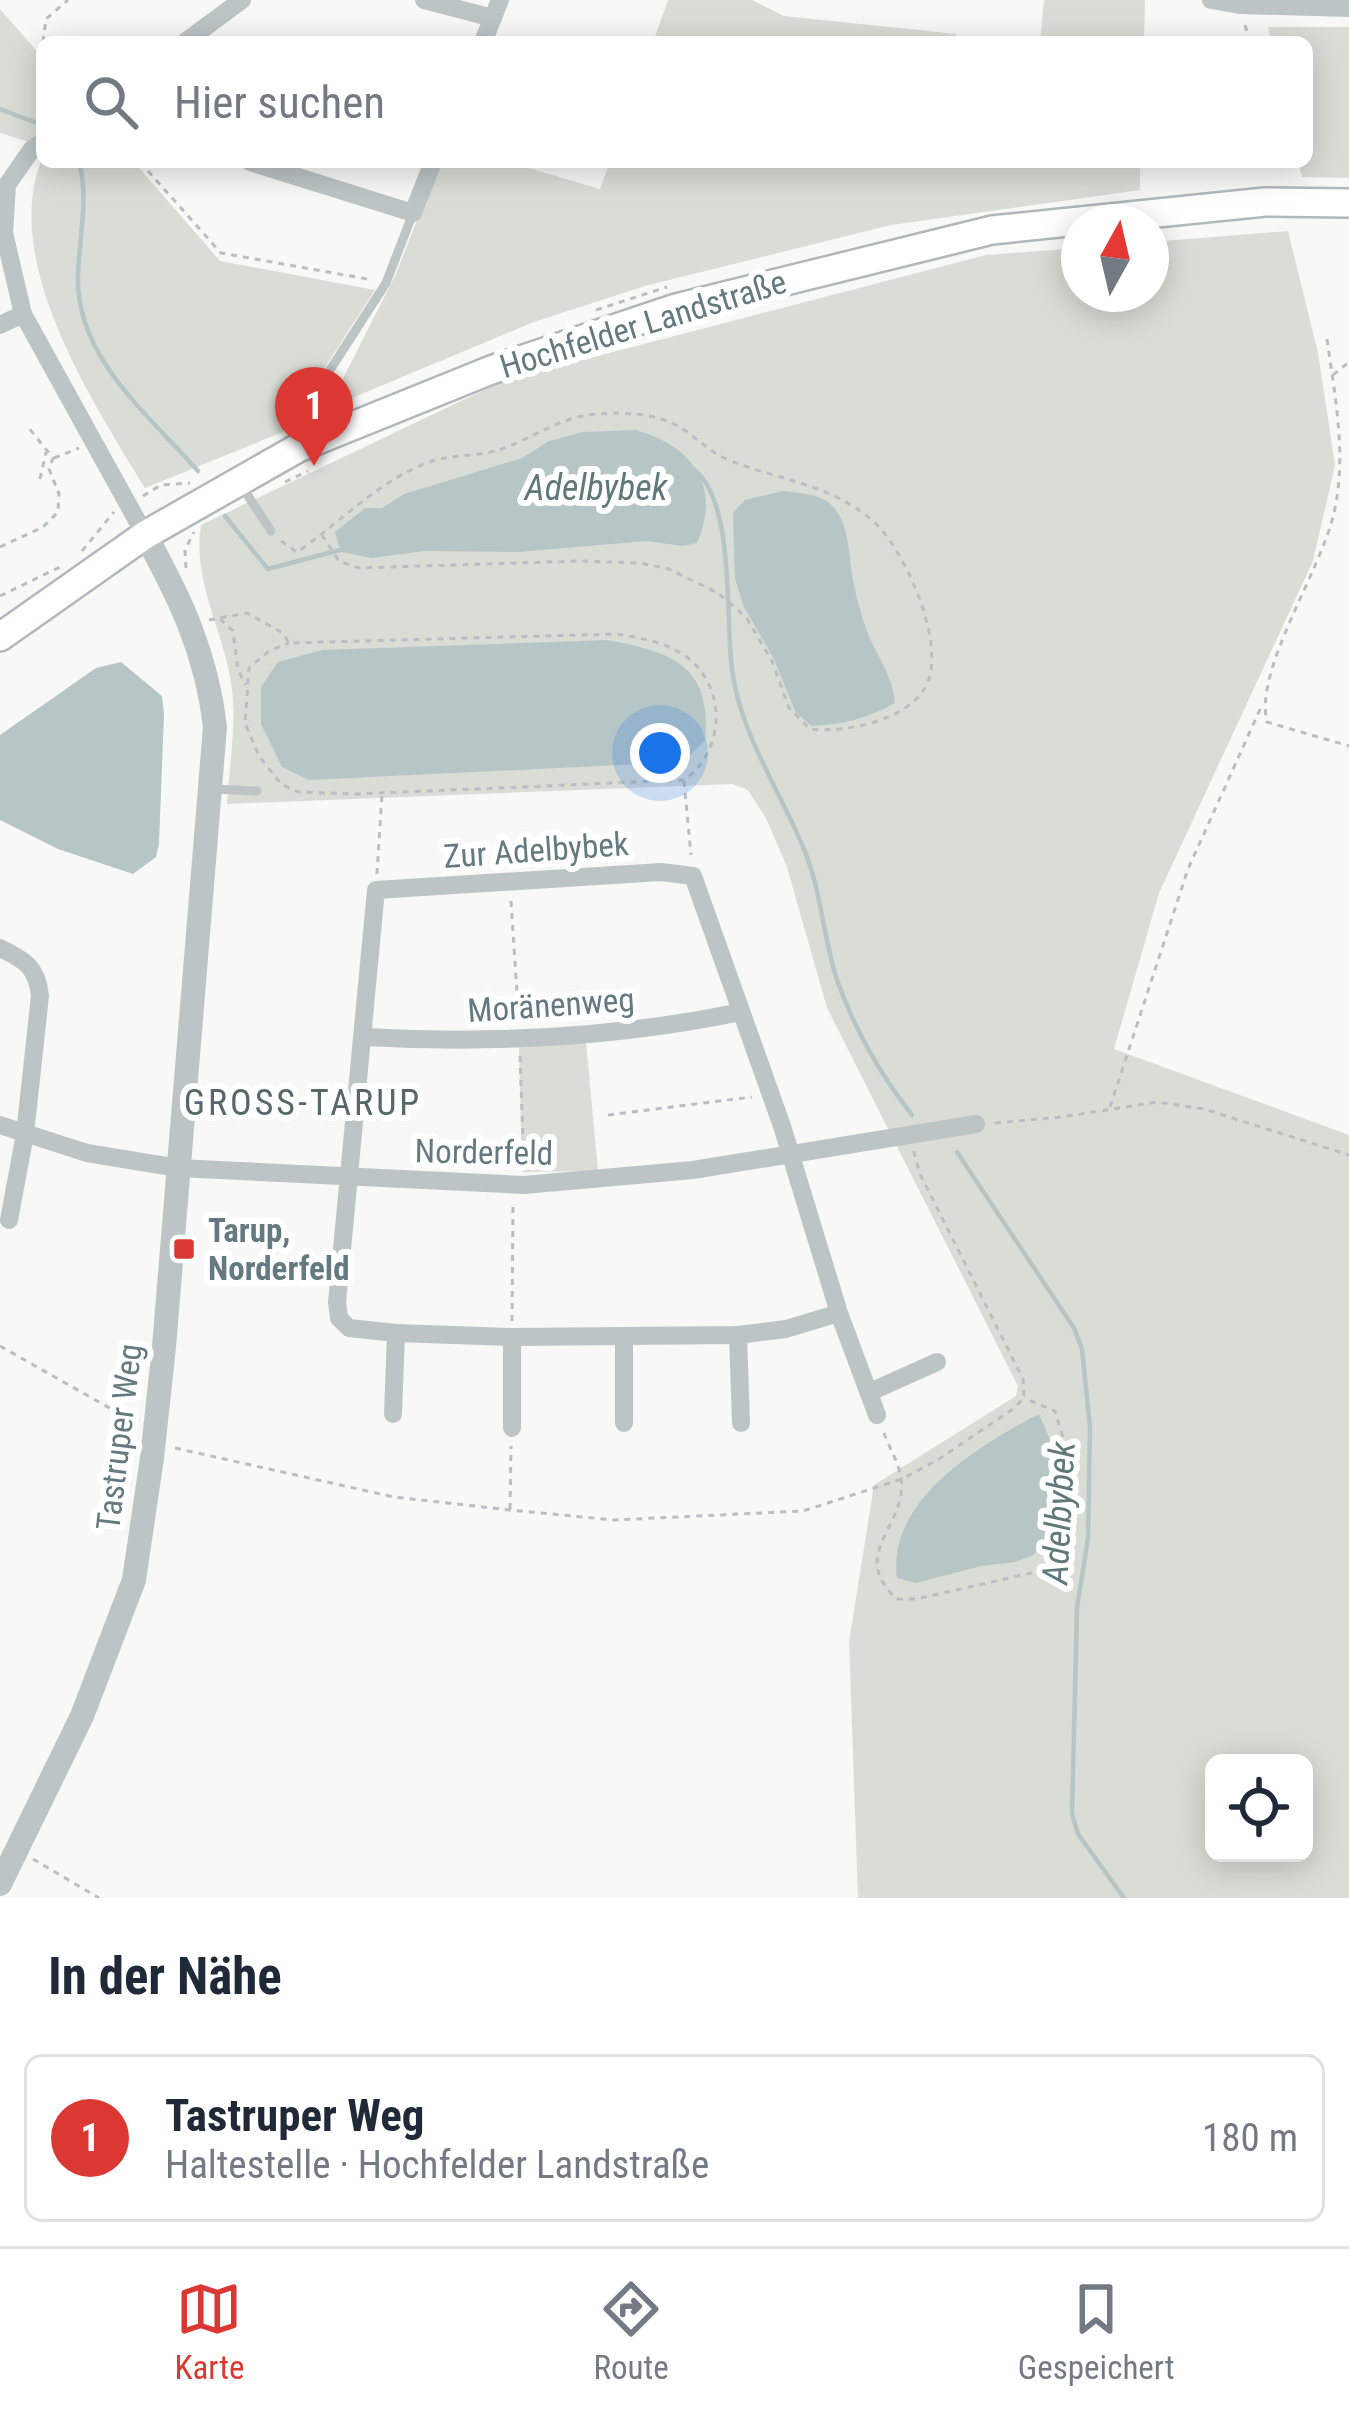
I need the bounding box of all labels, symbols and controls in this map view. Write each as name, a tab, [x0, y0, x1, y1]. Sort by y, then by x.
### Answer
search box	[36, 36, 1313, 168]
icon: search	[78, 69, 144, 135]
text: Hier suchen	[174, 76, 385, 129]
north arrow	[1061, 204, 1169, 312]
street label: Hochfelder Landstraße	[495, 262, 791, 386]
pin: 1	[275, 367, 353, 466]
water label: Adelbybek	[523, 467, 669, 509]
your location	[630, 723, 690, 783]
street label: Zur Adelbybek	[442, 824, 630, 876]
street label: Moränenweg	[466, 980, 636, 1030]
district label: GROSS-TARUP	[184, 1082, 422, 1124]
street label: Norderfeld	[414, 1131, 554, 1173]
place label: Tarup, Norderfeld	[208, 1211, 350, 1288]
marker: Tarup, Norderfeld	[171, 1236, 197, 1262]
street label: Tastruper Weg	[88, 1341, 150, 1533]
water label: Adelbybek	[1034, 1439, 1084, 1587]
map controls	[1205, 1754, 1313, 1862]
button: locate	[1205, 1754, 1313, 1862]
text: In der Nähe	[48, 1947, 282, 2006]
text: Tastruper Weg	[165, 2089, 425, 2142]
text: 1	[80, 2115, 100, 2161]
text: 180 m	[1202, 2115, 1298, 2161]
text: Haltestelle · Hochfelder Landstraße	[165, 2142, 709, 2188]
tab: Karte	[175, 2276, 244, 2387]
tab: Route	[594, 2276, 669, 2387]
tab: Gespeichert	[1018, 2276, 1174, 2387]

